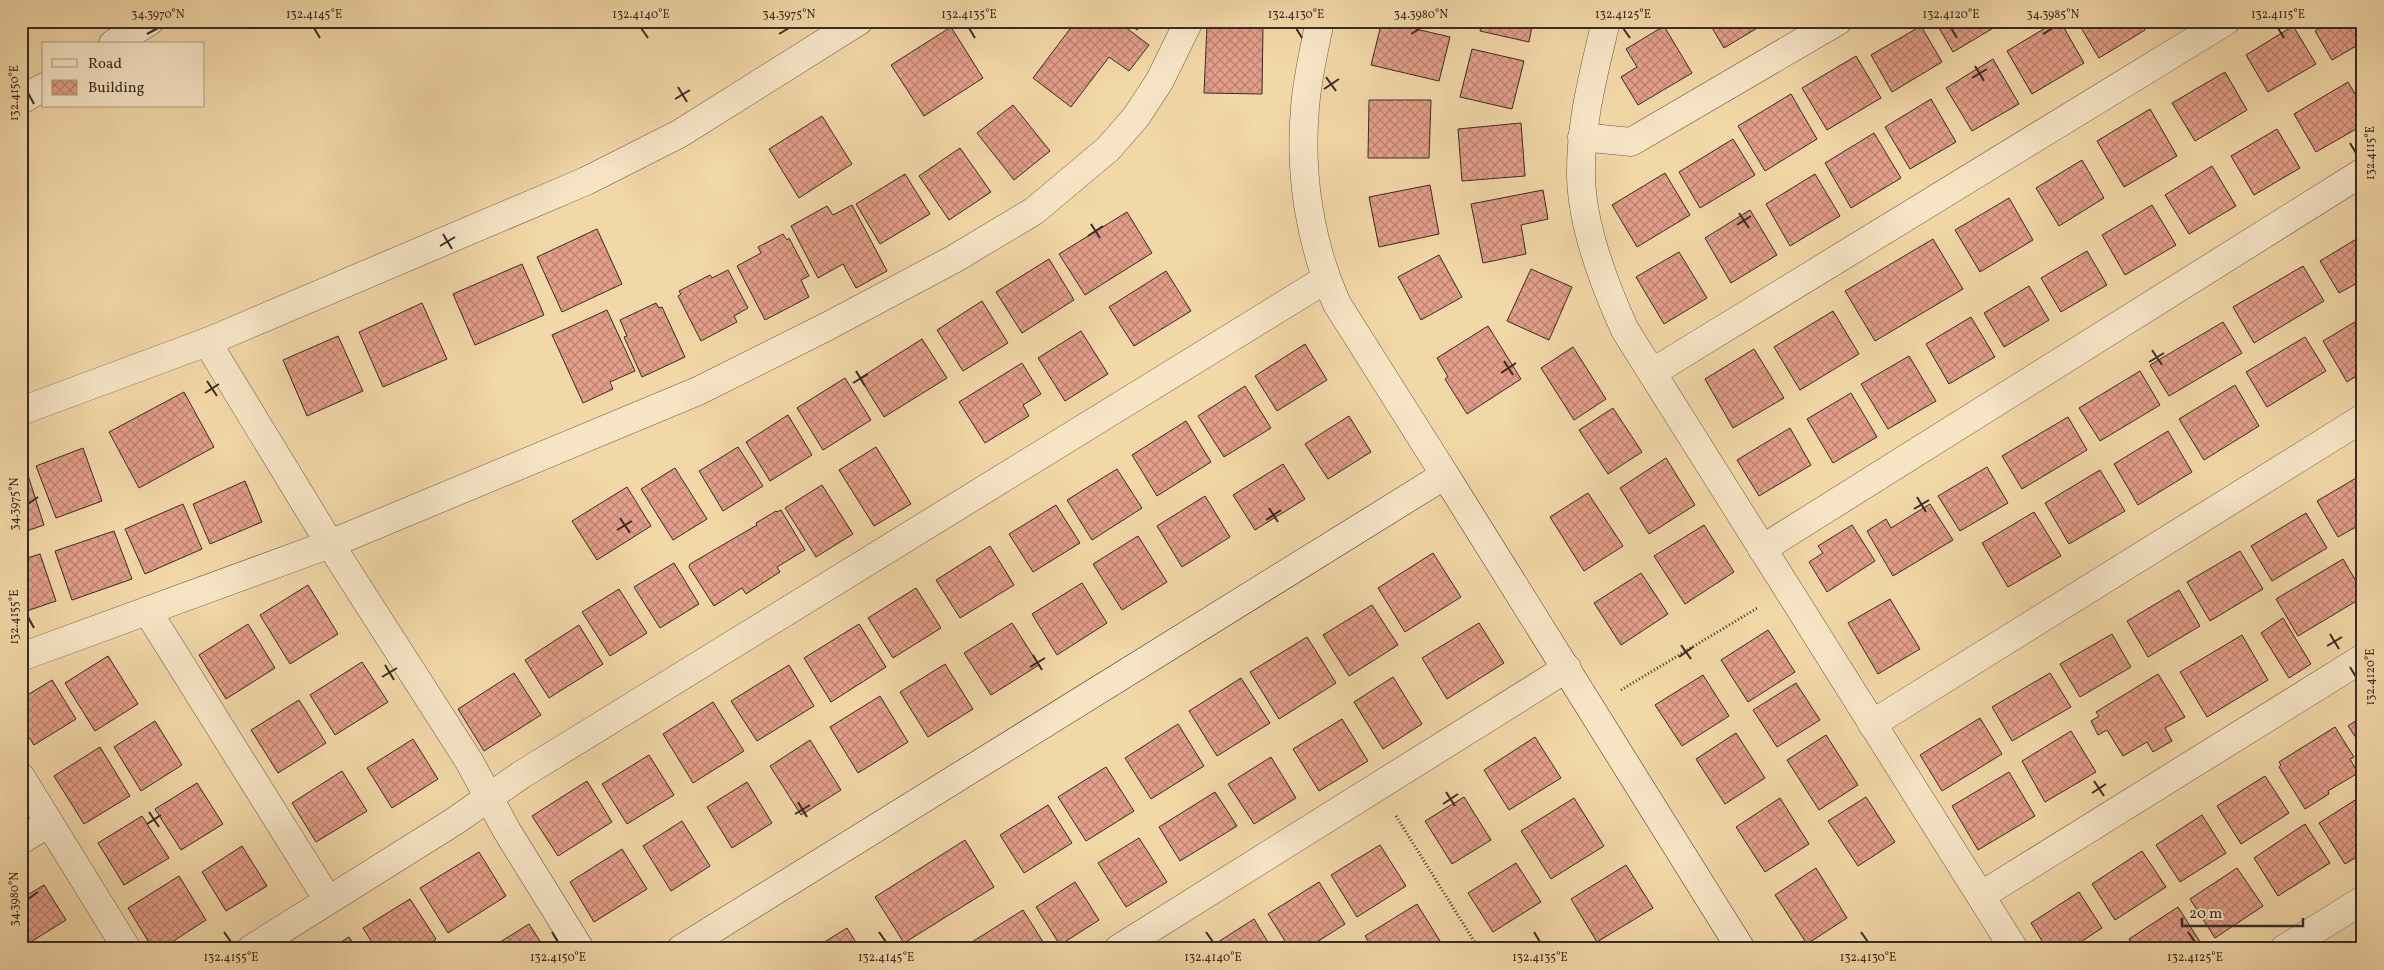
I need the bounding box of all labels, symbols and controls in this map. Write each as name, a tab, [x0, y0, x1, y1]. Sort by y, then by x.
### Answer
text: 34.3970°N	[131, 7, 185, 23]
text: 132.4145°E	[286, 7, 342, 23]
text: 132.4140°E	[612, 7, 670, 23]
text: 34.3975°N	[763, 7, 815, 23]
text: 132.4135°E	[941, 7, 997, 23]
text: 132.4130°E	[1268, 7, 1324, 23]
text: 34.3980°N	[1394, 7, 1448, 23]
text: 132.4125°E	[1595, 7, 1651, 23]
text: 132.4120°E	[1923, 7, 1979, 23]
text: 34.3985°N	[2027, 7, 2080, 23]
text: 132.4115°E	[2251, 7, 2305, 23]
legend	[42, 42, 205, 108]
text: Road	[88, 54, 122, 75]
text: 132.4150°E	[7, 65, 23, 121]
text: Building	[88, 78, 145, 99]
text: 132.4115°E	[2363, 126, 2379, 180]
text: 34.3975°N	[7, 478, 23, 530]
text: 132.4155°E	[7, 589, 23, 645]
text: 132.4120°E	[2363, 649, 2379, 705]
text: 34.3980°N	[7, 872, 23, 926]
scale bar	[2182, 895, 2303, 927]
text: 20 m	[2189, 904, 2222, 925]
text: 132.4155°E	[203, 950, 259, 966]
text: 132.4150°E	[530, 950, 586, 966]
text: 132.4145°E	[858, 950, 914, 966]
text: 132.4140°E	[1184, 950, 1242, 966]
text: 132.4135°E	[1512, 950, 1568, 966]
text: 132.4130°E	[1840, 950, 1896, 966]
text: 132.4125°E	[2167, 950, 2223, 966]

